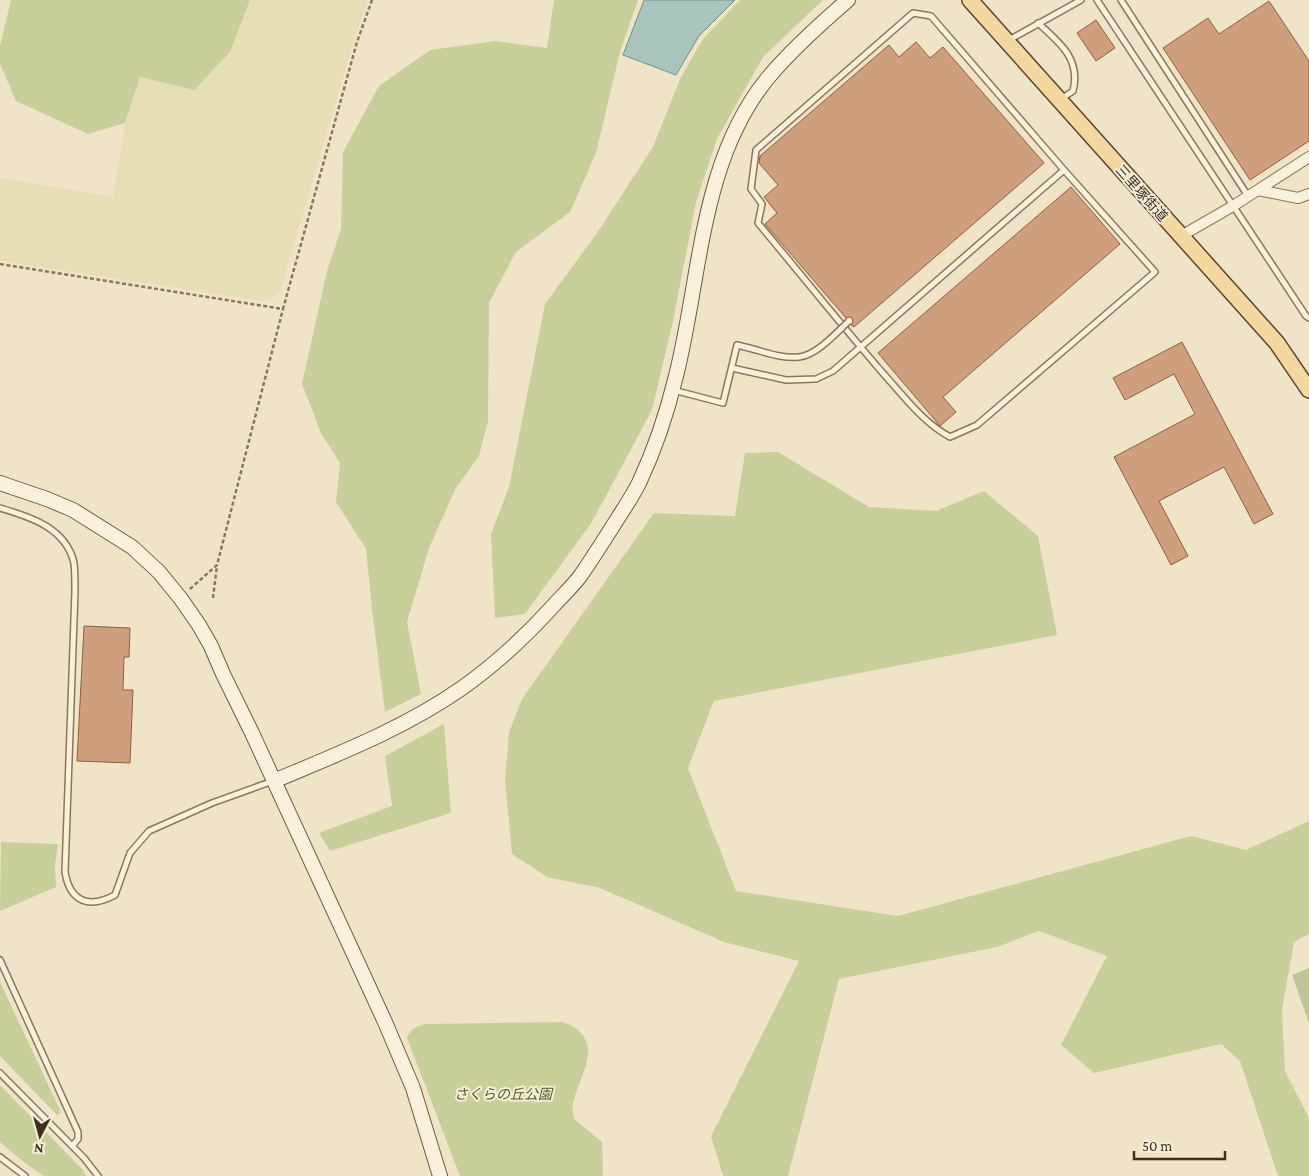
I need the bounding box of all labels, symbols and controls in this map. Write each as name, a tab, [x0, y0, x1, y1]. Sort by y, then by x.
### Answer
street label: 三里塚街道	[1113, 162, 1171, 224]
park label: さくらの丘公園	[454, 1086, 554, 1102]
north arrow	[15, 1111, 65, 1161]
scale bar	[1134, 1128, 1225, 1160]
text: 50 m	[1142, 1138, 1172, 1154]
text: N	[33, 1140, 44, 1157]

